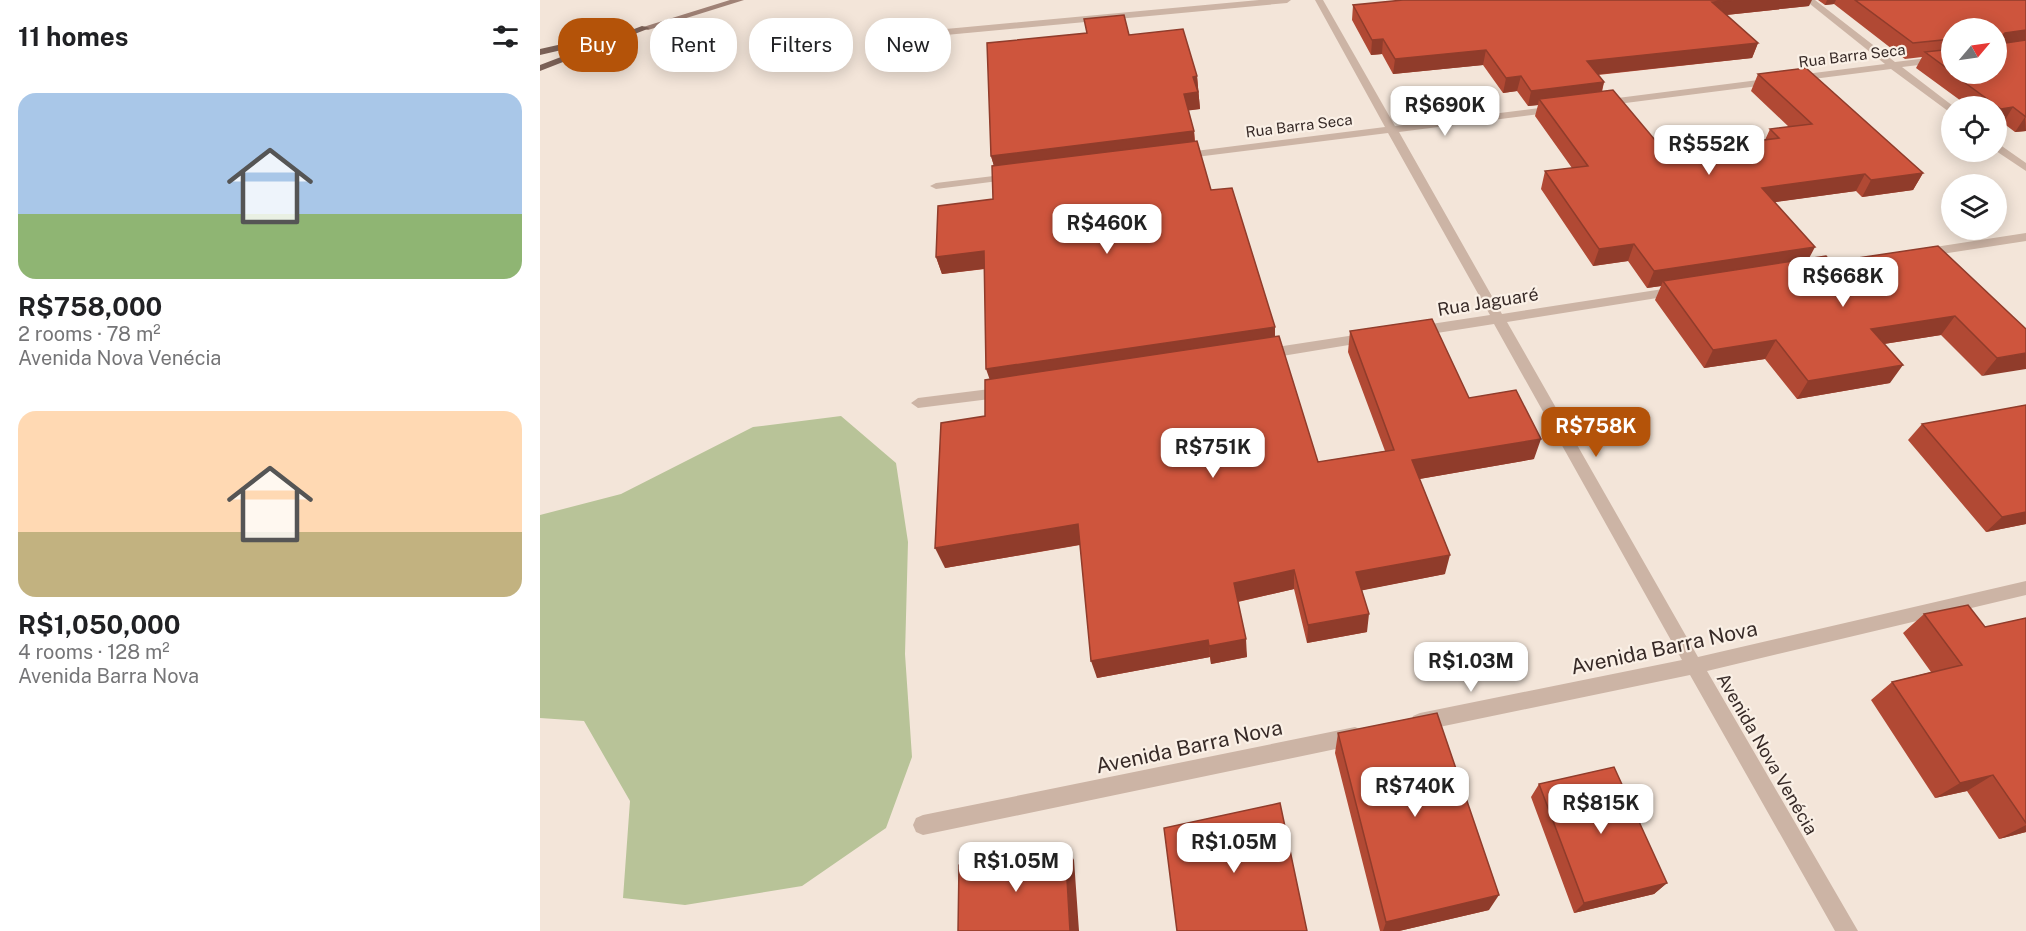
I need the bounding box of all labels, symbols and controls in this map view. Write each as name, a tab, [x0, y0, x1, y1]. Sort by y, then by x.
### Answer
chip: Buy	[558, 18, 638, 72]
chip: Rent	[650, 18, 737, 72]
chip: Filters	[749, 18, 853, 72]
chip: New	[865, 18, 951, 72]
north arrow	[1941, 18, 2007, 84]
map controls	[1941, 18, 2007, 240]
icon: filters	[489, 20, 522, 53]
text: 11 homes	[18, 21, 128, 52]
street label: Rua Barra Seca	[1798, 41, 1906, 70]
pin: R$690K	[1396, 86, 1494, 137]
text: R$690K	[1404, 93, 1486, 117]
button: locate	[1941, 96, 2007, 162]
street label: Rua Barra Seca	[1245, 111, 1353, 140]
pin: R$552K	[1660, 125, 1758, 176]
icon: home	[216, 132, 324, 240]
text: R$552K	[1668, 132, 1750, 156]
button: layers	[1941, 174, 2007, 240]
pin: R$460K	[1058, 204, 1156, 255]
text: R$460K	[1066, 211, 1148, 235]
pin: R$668K	[1794, 257, 1892, 308]
text: R$668K	[1802, 264, 1884, 288]
street label: Rua Jaguaré	[1436, 283, 1540, 320]
text: R$758,000	[18, 291, 162, 322]
text: 2 rooms · 78 m²	[18, 322, 161, 346]
text: Avenida Nova Venécia	[18, 346, 221, 370]
pin: R$758K	[1547, 407, 1645, 458]
text: R$758K	[1555, 414, 1637, 438]
pin: R$751K	[1164, 428, 1262, 479]
text: R$751K	[1175, 435, 1251, 459]
icon: home	[216, 450, 324, 558]
text: R$1,050,000	[18, 609, 181, 640]
street label: Avenida Barra Nova	[1568, 616, 1760, 680]
text: 4 rooms · 128 m²	[18, 640, 170, 664]
pin: R$1.03M	[1416, 642, 1526, 693]
text: R$1.03M	[1428, 649, 1514, 673]
text: Avenida Barra Nova	[18, 664, 199, 688]
street label: Avenida Nova Venécia	[1713, 669, 1822, 838]
street label: Avenida Barra Nova	[1093, 715, 1285, 779]
pin: R$740K	[1366, 767, 1464, 818]
text: R$740K	[1375, 774, 1455, 798]
pin: R$815K	[1552, 784, 1650, 835]
text: R$815K	[1562, 791, 1640, 815]
pin: R$1.05M	[1179, 823, 1289, 874]
text: R$1.05M	[1191, 830, 1277, 854]
pin: R$1.05M	[961, 842, 1071, 893]
text: R$1.05M	[973, 849, 1059, 873]

